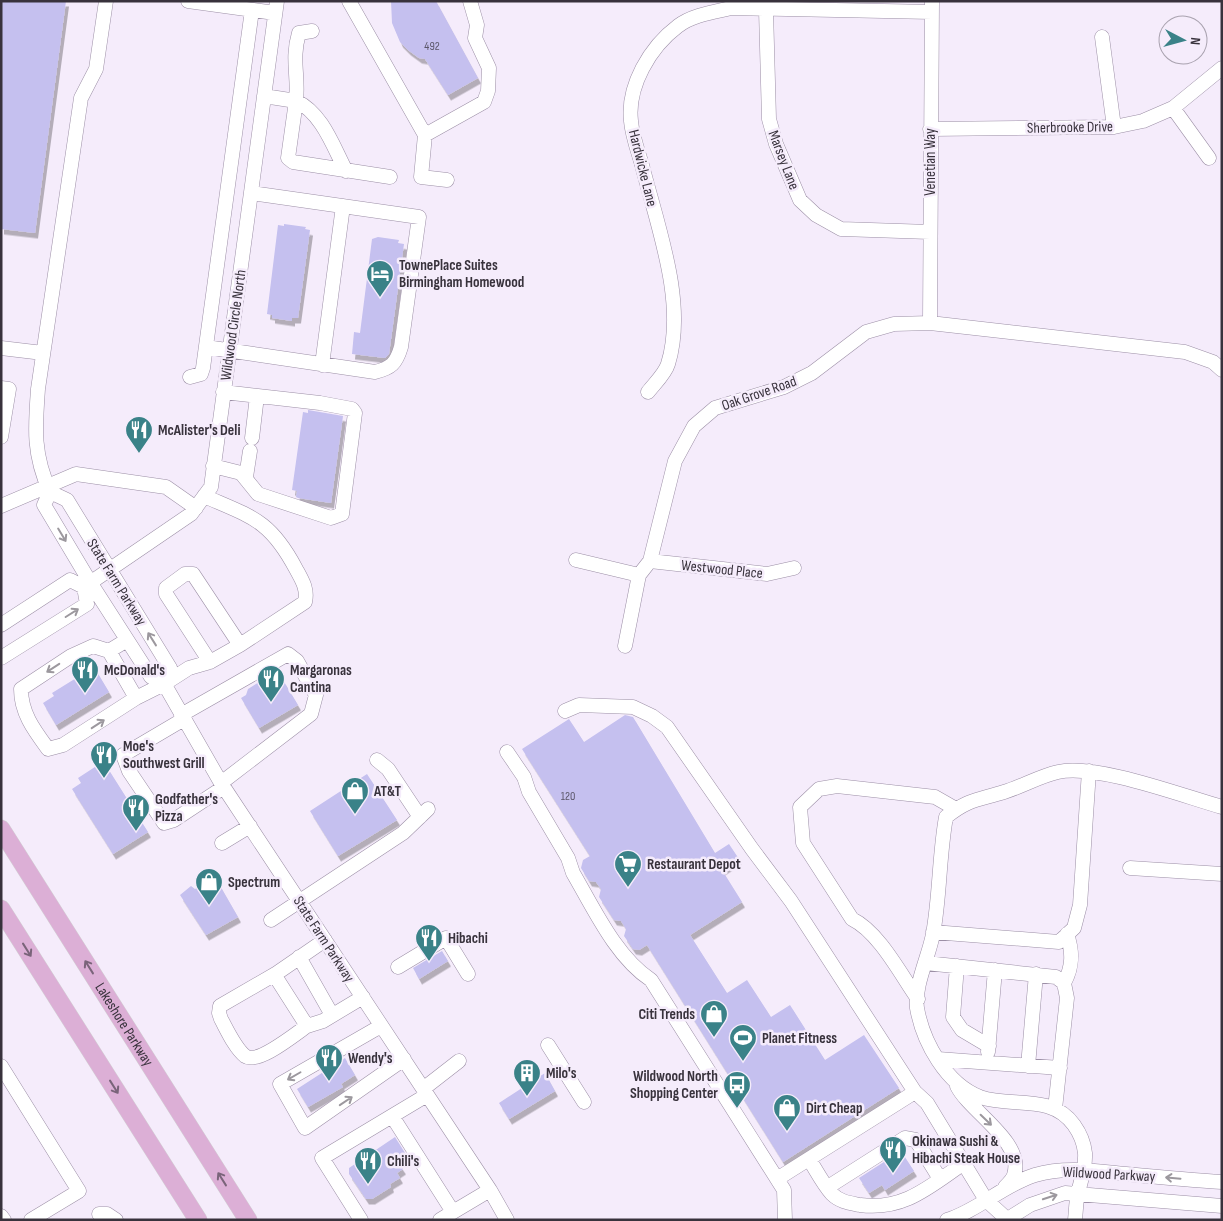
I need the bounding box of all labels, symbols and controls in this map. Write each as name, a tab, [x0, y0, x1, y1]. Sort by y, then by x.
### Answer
north arrow	[1158, 15, 1208, 65]
text: N	[1187, 37, 1204, 46]
house number: 492	[424, 39, 440, 54]
street label: Sherbrooke Drive	[1027, 117, 1113, 138]
street label: Hardwicke Lane	[624, 128, 661, 209]
street label: Marsey Lane	[764, 128, 804, 193]
street label: Venetian Way	[921, 128, 940, 196]
place label: TownePlace Suites Birmingham Homewood	[399, 256, 524, 292]
hotel icon: TownePlace Suites Birmingham Homewood	[365, 259, 395, 298]
street label: Wildwood Circle North	[216, 268, 251, 382]
street label: Oak Grove Road	[719, 372, 799, 415]
restaurant icon: McAlister's Deli	[124, 415, 154, 454]
place label: McAlister's Deli	[158, 421, 240, 440]
one-way arrow	[57, 528, 67, 542]
street label: State Farm Parkway	[82, 535, 151, 629]
street label: Westwood Place	[680, 556, 764, 583]
one-way arrow	[65, 608, 79, 618]
one-way arrow	[147, 632, 157, 646]
restaurant icon: McDonald's	[70, 655, 100, 694]
place label: McDonald's	[104, 661, 165, 680]
place label: Margaronas Cantina	[290, 661, 352, 697]
one-way arrow	[47, 663, 61, 673]
restaurant icon: Margaronas Cantina	[256, 664, 286, 703]
one-way arrow	[90, 719, 104, 729]
place label: Moe's Southwest Grill	[123, 737, 205, 773]
restaurant icon: Moe's Southwest Grill	[89, 740, 119, 779]
shop icon: AT&T	[340, 776, 370, 815]
place label: AT&T	[373, 782, 401, 801]
house number: 120	[561, 789, 575, 804]
place label: Godfather's Pizza	[155, 790, 218, 826]
restaurant icon: Godfather's Pizza	[121, 793, 151, 832]
supermarket icon: Restaurant Depot	[613, 849, 643, 888]
place label: Restaurant Depot	[647, 855, 741, 874]
shop icon: Spectrum	[194, 867, 224, 906]
place label: Spectrum	[228, 873, 280, 892]
street label: State Farm Parkway	[289, 893, 359, 986]
restaurant icon: Hibachi	[414, 923, 444, 962]
place label: Hibachi	[448, 929, 488, 948]
one-way arrow	[22, 943, 33, 957]
one-way arrow	[83, 961, 93, 975]
street label: Lakeshore Parkway	[91, 979, 157, 1070]
shop icon: Citi Trends	[699, 999, 729, 1038]
place label: Citi Trends	[638, 1005, 695, 1024]
sports icon: Planet Fitness	[728, 1023, 758, 1062]
place label: Planet Fitness	[762, 1029, 837, 1048]
restaurant icon: Wendy's	[314, 1043, 344, 1082]
place label: Wendy's	[348, 1049, 393, 1068]
building icon: Milo's	[512, 1058, 542, 1097]
place label: Milo's	[546, 1064, 577, 1083]
place label: Wildwood North Shopping Center	[630, 1067, 718, 1103]
bus stop icon: Wildwood North Shopping Center	[722, 1070, 752, 1109]
one-way arrow	[286, 1071, 301, 1081]
one-way arrow	[110, 1080, 120, 1094]
shop icon: Dirt Cheap	[772, 1093, 802, 1132]
one-way arrow	[339, 1096, 353, 1106]
place label: Dirt Cheap	[806, 1099, 862, 1118]
one-way arrow	[979, 1114, 992, 1126]
place label: Okinawa Sushi & Hibachi Steak House	[912, 1132, 1020, 1168]
restaurant icon: Okinawa Sushi & Hibachi Steak House	[878, 1135, 908, 1174]
restaurant icon: Chili's	[353, 1146, 383, 1185]
place label: Chili's	[387, 1152, 419, 1171]
street label: Wildwood Parkway	[1062, 1163, 1156, 1186]
one-way arrow	[217, 1172, 227, 1186]
one-way arrow	[1165, 1173, 1181, 1183]
one-way arrow	[1042, 1192, 1058, 1201]

